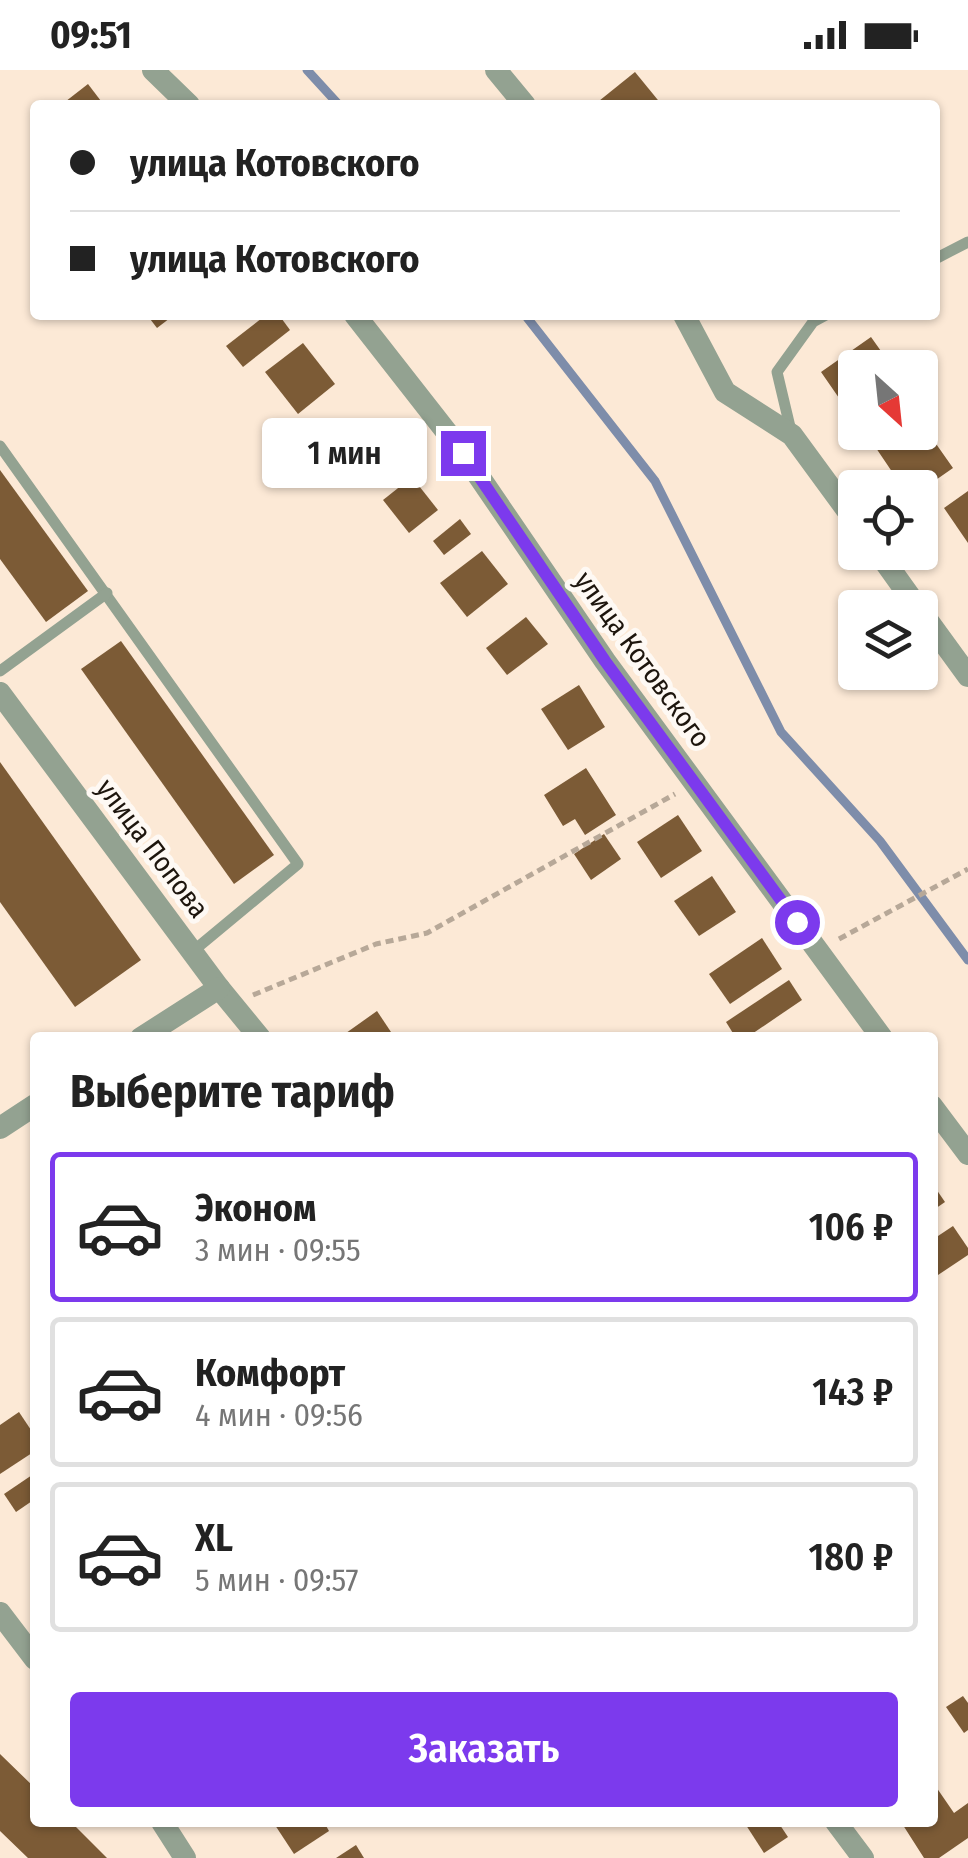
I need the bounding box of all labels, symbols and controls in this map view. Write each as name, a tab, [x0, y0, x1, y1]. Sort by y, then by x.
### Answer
text: 09:51	[50, 12, 132, 58]
text: улица Котовского	[130, 140, 419, 186]
text: улица Котовского	[130, 236, 419, 282]
north arrow	[838, 350, 938, 450]
map controls	[838, 350, 938, 690]
callout: 1 мин	[263, 418, 428, 488]
route end	[441, 431, 486, 476]
text: 1 мин	[307, 434, 382, 472]
button: locate	[838, 470, 938, 570]
street label: улица Котовского	[568, 565, 717, 754]
button: layers	[838, 590, 938, 690]
street label: улица Попова	[90, 772, 216, 924]
route start	[775, 900, 820, 945]
text: Выберите тариф	[70, 1065, 395, 1119]
icon: car	[75, 1182, 165, 1272]
text: Эконом	[195, 1185, 316, 1231]
text: 106 ₽	[809, 1204, 893, 1250]
text: 3 мин · 09:55	[195, 1231, 361, 1269]
icon: car	[75, 1347, 165, 1437]
text: Комфорт	[195, 1350, 345, 1396]
text: 143 ₽	[812, 1369, 893, 1415]
text: 4 мин · 09:56	[195, 1396, 363, 1434]
icon: car	[75, 1512, 165, 1602]
text: XL	[195, 1515, 233, 1561]
text: 180 ₽	[808, 1534, 893, 1580]
text: 5 мин · 09:57	[195, 1561, 359, 1599]
button: Заказать	[70, 1692, 898, 1807]

